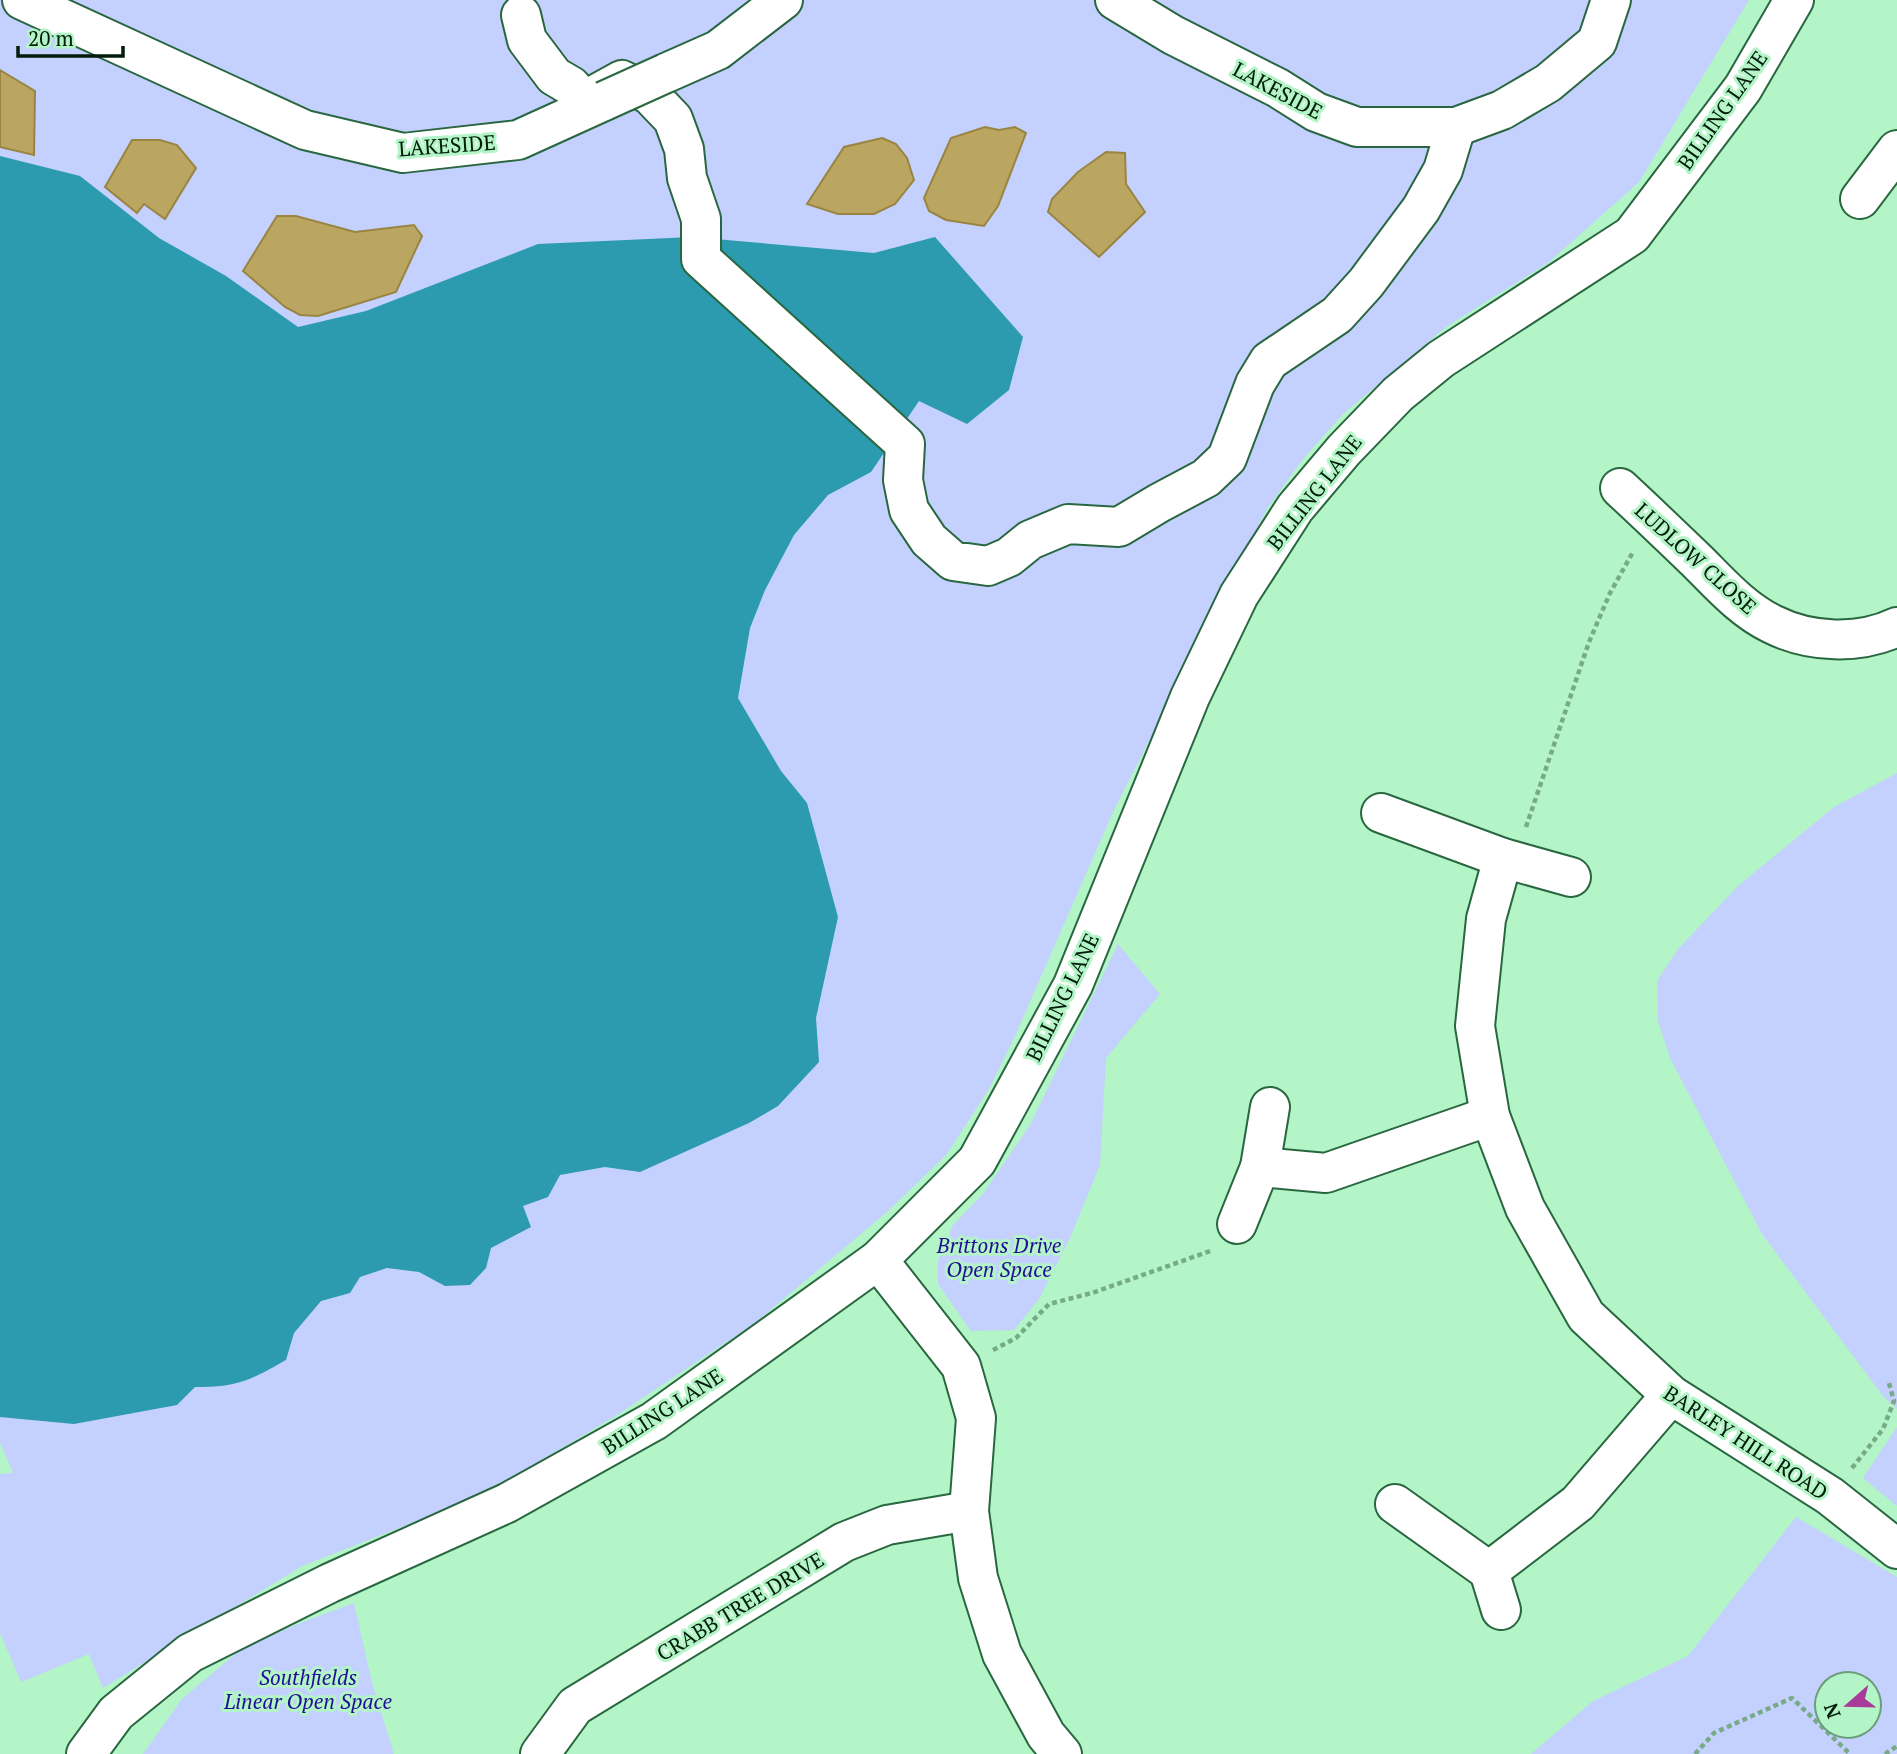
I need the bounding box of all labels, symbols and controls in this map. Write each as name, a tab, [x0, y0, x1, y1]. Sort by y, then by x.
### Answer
scale bar	[18, 14, 122, 58]
text: 20 m	[28, 24, 74, 52]
street label: BILLING LANE	[1671, 45, 1773, 175]
street label: LAKESIDE	[1228, 55, 1328, 125]
street label: LAKESIDE	[397, 128, 497, 162]
street label: BILLING LANE	[1260, 429, 1368, 555]
street label: LUDLOW CLOSE	[1629, 496, 1763, 620]
street label: BILLING LANE	[1019, 928, 1105, 1066]
park label: Brittons Drive Open Space	[936, 1231, 1062, 1283]
street label: BILLING LANE	[596, 1361, 728, 1461]
street label: BARLEY HILL ROAD	[1659, 1378, 1833, 1506]
street label: CRABB TREE DRIVE	[651, 1545, 829, 1667]
park label: Southfields Linear Open Space	[223, 1663, 393, 1715]
north arrow	[1813, 1670, 1883, 1740]
text: N	[1817, 1699, 1846, 1722]

